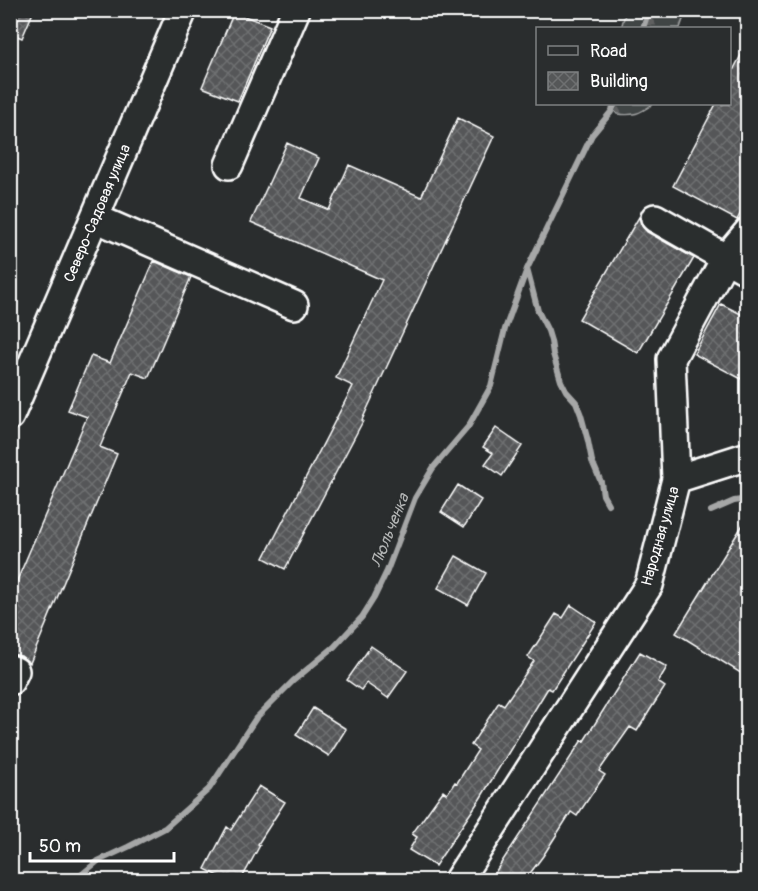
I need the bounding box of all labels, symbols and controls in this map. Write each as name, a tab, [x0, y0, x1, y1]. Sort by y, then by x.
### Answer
legend	[536, 27, 731, 105]
text: Road	[590, 40, 627, 63]
text: Building	[590, 70, 648, 93]
street label: Северо-Садовая улица	[60, 141, 135, 285]
street label: Народная улица	[637, 484, 684, 588]
water label: Люльченка	[366, 489, 414, 570]
scale bar	[30, 825, 174, 863]
text: 50 m	[39, 835, 81, 858]

